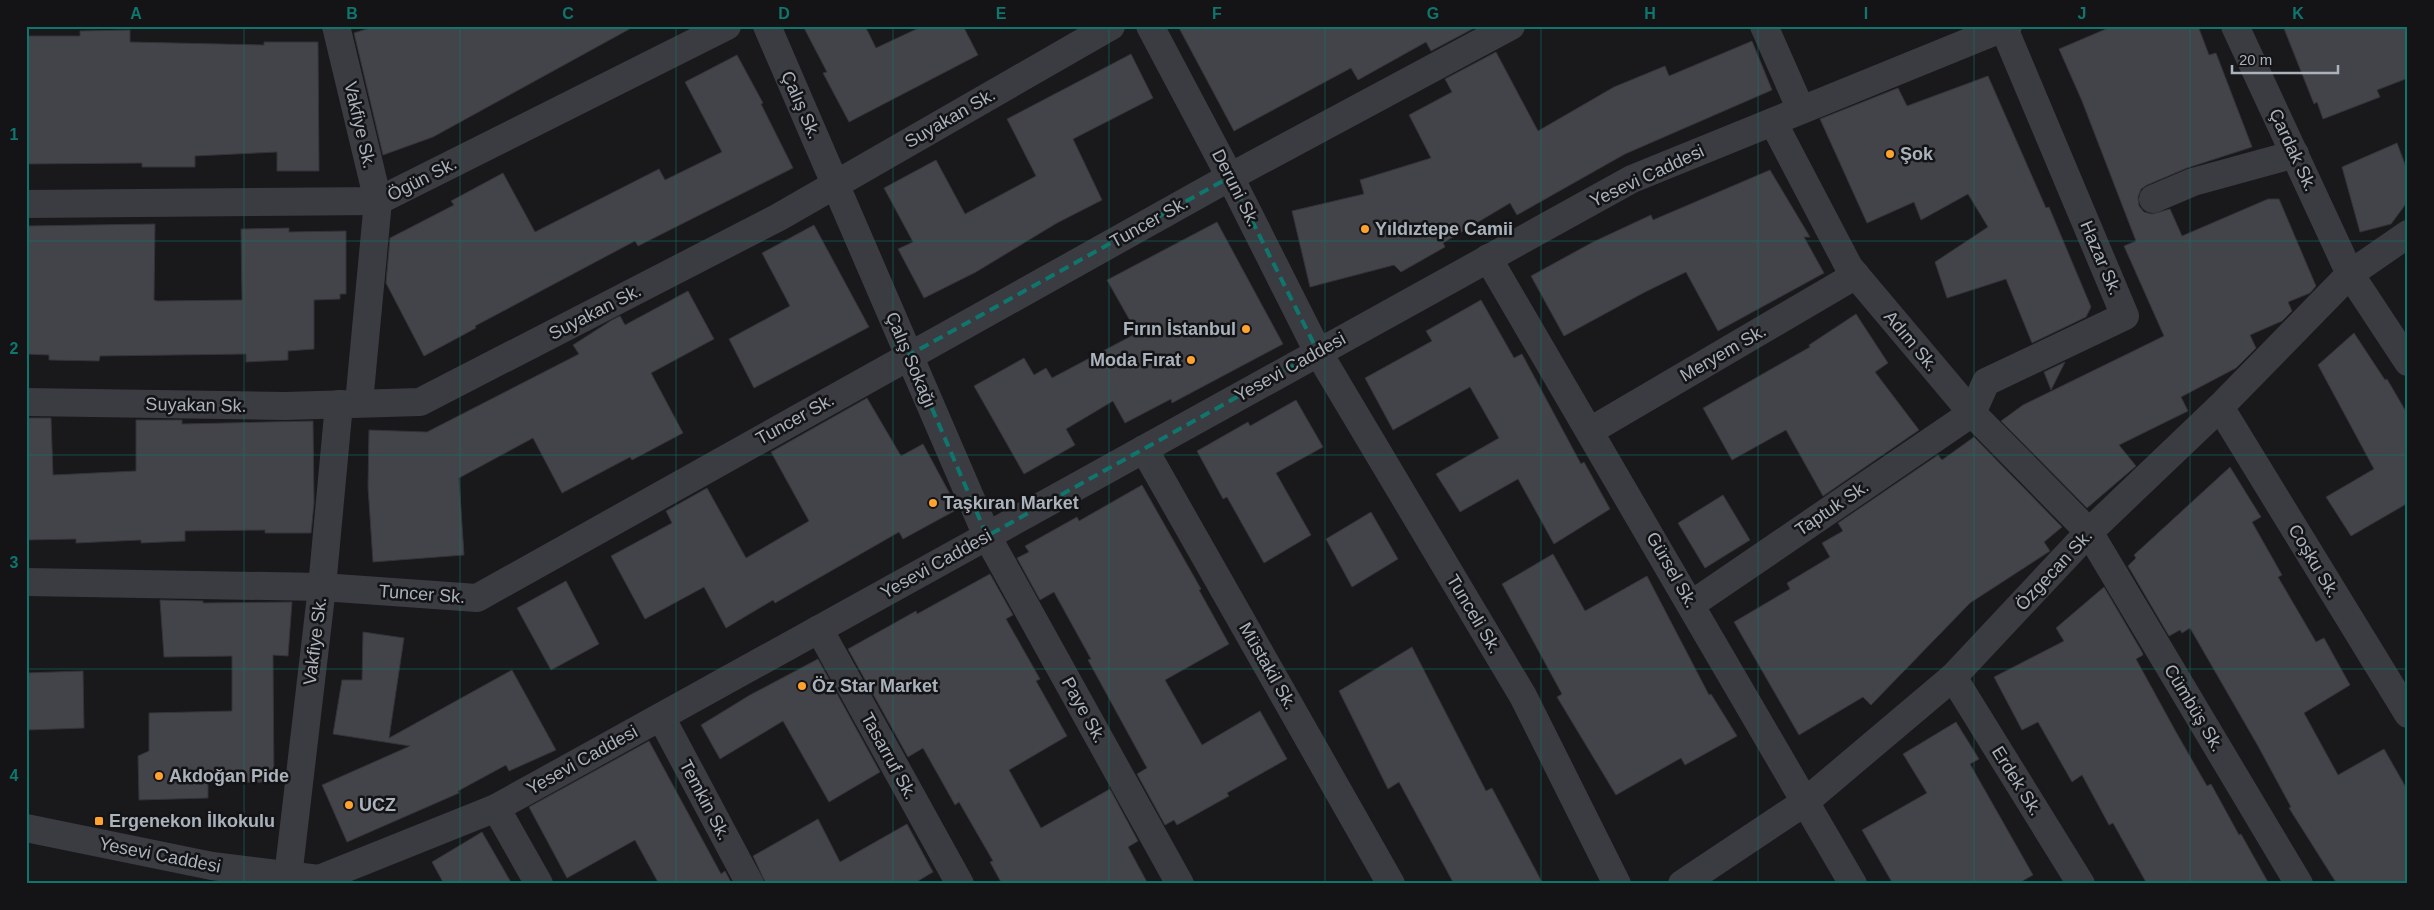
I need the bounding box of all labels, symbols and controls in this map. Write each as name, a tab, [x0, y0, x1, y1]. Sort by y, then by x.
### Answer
text: A	[130, 5, 142, 22]
text: B	[346, 5, 358, 22]
text: C	[562, 5, 574, 22]
text: D	[778, 5, 790, 22]
text: E	[996, 5, 1007, 22]
text: F	[1212, 5, 1222, 22]
text: G	[1427, 5, 1439, 22]
text: H	[1644, 5, 1656, 22]
text: I	[1864, 5, 1868, 22]
text: J	[2078, 5, 2086, 22]
text: K	[2292, 5, 2304, 22]
scale bar	[2232, 42, 2338, 74]
text: 20 m	[2239, 51, 2272, 68]
street label: Çalış Sk.	[777, 68, 825, 142]
street label: Vakfiye Sk.	[340, 80, 380, 170]
street label: Suyakan Sk.	[901, 84, 999, 152]
street label: Çardak Sk.	[2265, 105, 2321, 195]
text: 1	[10, 126, 19, 143]
street label: Yesevi Caddesi	[1587, 141, 1707, 211]
place label: Şok	[1900, 144, 1934, 164]
street label: Deruni Sk.	[1208, 146, 1264, 230]
marker: Şok	[1884, 148, 1896, 160]
street label: Ögün Sk.	[384, 153, 460, 205]
street label: Tuncer Sk.	[1106, 192, 1192, 252]
street label: Hazar Sk.	[2076, 218, 2126, 298]
place label: Yıldıztepe Camii	[1375, 219, 1513, 239]
marker: Yıldıztepe Camii	[1359, 223, 1371, 235]
street label: Suyakan Sk.	[545, 280, 645, 344]
street label: Adım Sk.	[1880, 307, 1942, 375]
street label: Çalış Sokağı	[882, 309, 940, 411]
place label: Fırın İstanbul	[1123, 319, 1236, 339]
street label: Meryem Sk.	[1676, 320, 1770, 386]
marker: Fırın İstanbul	[1240, 323, 1252, 335]
street label: Yesevi Caddesi	[1231, 328, 1349, 406]
text: 2	[10, 340, 19, 357]
place label: Moda Fırat	[1090, 350, 1181, 370]
marker: Moda Fırat	[1185, 354, 1197, 366]
street label: Tuncer Sk.	[752, 389, 838, 449]
street label: Suyakan Sk.	[145, 394, 247, 416]
street label: Taptuk Sk.	[1792, 476, 1872, 540]
place label: Taşkıran Market	[943, 493, 1079, 513]
marker: Taşkıran Market	[927, 497, 939, 509]
street label: Coşku Sk.	[2284, 521, 2344, 601]
street label: Yesevi Caddesi	[877, 525, 995, 603]
street label: Özgecan Sk.	[2012, 525, 2096, 615]
street label: Gürsel Sk.	[1642, 529, 1702, 611]
text: 3	[10, 554, 19, 571]
street label: Tunceli Sk.	[1443, 571, 1505, 657]
street label: Tuncer Sk.	[378, 581, 466, 607]
street label: Vakfiye Sk.	[300, 596, 330, 686]
street label: Müstakil Sk.	[1235, 619, 1301, 713]
street label: Cümbüş Sk.	[2160, 661, 2228, 755]
street label: Paye Sk.	[1058, 674, 1110, 746]
place label: Öz Star Market	[812, 676, 938, 696]
marker: Öz Star Market	[796, 680, 808, 692]
street label: Tasarruf Sk.	[857, 709, 921, 803]
street label: Yesevi Caddesi	[523, 721, 641, 799]
street label: Erdek Sk.	[1988, 743, 2046, 819]
street label: Temkin Sk.	[676, 756, 734, 844]
place label: Akdoğan Pide	[169, 766, 289, 786]
text: 4	[10, 767, 19, 784]
marker: Akdoğan Pide	[153, 770, 165, 782]
place label: UCZ	[359, 795, 396, 815]
marker: UCZ	[343, 799, 355, 811]
place label: Ergenekon İlkokulu	[109, 811, 275, 831]
marker: Ergenekon İlkokulu	[93, 815, 105, 827]
street label: Yesevi Caddesi	[98, 833, 222, 877]

